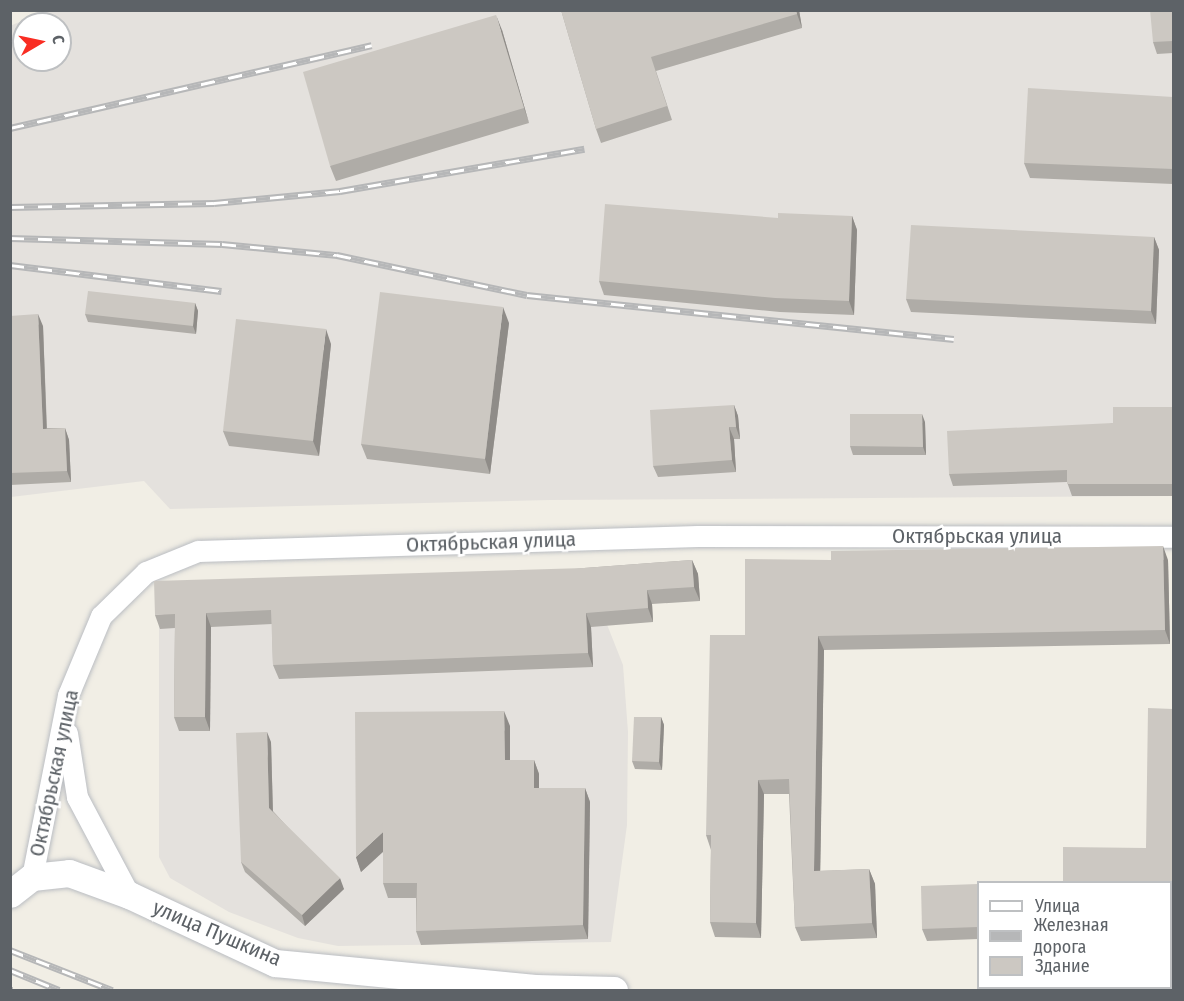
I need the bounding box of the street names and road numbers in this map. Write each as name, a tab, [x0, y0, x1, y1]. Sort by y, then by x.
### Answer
street label: Октябрьская улица	[892, 523, 1062, 549]
street label: Октябрьская улица	[406, 526, 576, 558]
street label: Октябрьская улица	[24, 687, 84, 859]
street label: улица Пушкина	[149, 895, 285, 971]

